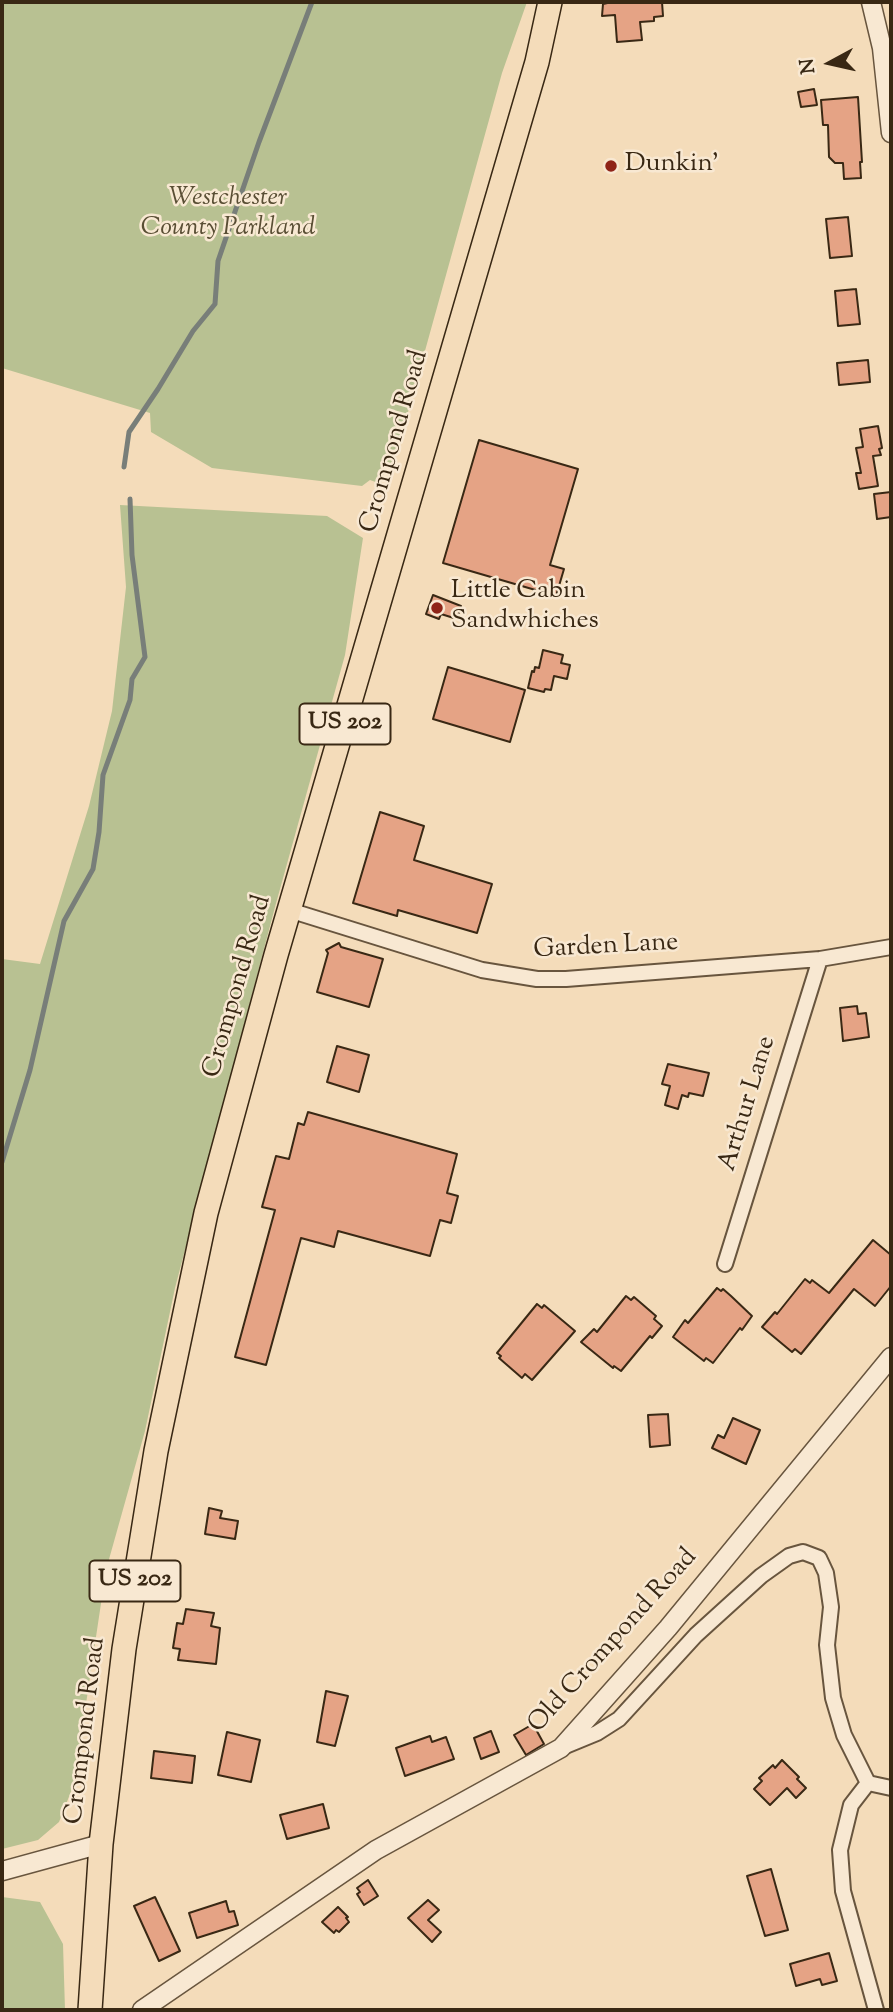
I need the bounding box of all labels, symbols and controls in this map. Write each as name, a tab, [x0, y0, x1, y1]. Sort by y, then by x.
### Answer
north arrow	[795, 28, 865, 98]
text: N	[794, 57, 823, 75]
place label: Dunkin'	[625, 150, 719, 182]
marker: Dunkin'	[603, 158, 619, 174]
park label: Westchester County Parkland	[141, 184, 315, 246]
street label: Crompond Road	[355, 347, 437, 537]
place label: Little Cabin Sandwhiches	[451, 577, 599, 638]
marker: Little Cabin Sandwhiches	[429, 600, 445, 616]
road number: US 202	[300, 704, 390, 744]
street label: Crompond Road	[198, 892, 280, 1082]
street label: Garden Lane	[533, 929, 679, 967]
street label: Arthur Lane	[714, 1033, 784, 1175]
street label: Old Crompond Road	[523, 1543, 705, 1741]
road number: US 202	[90, 1560, 180, 1602]
street label: Crompond Road	[60, 1636, 114, 1826]

